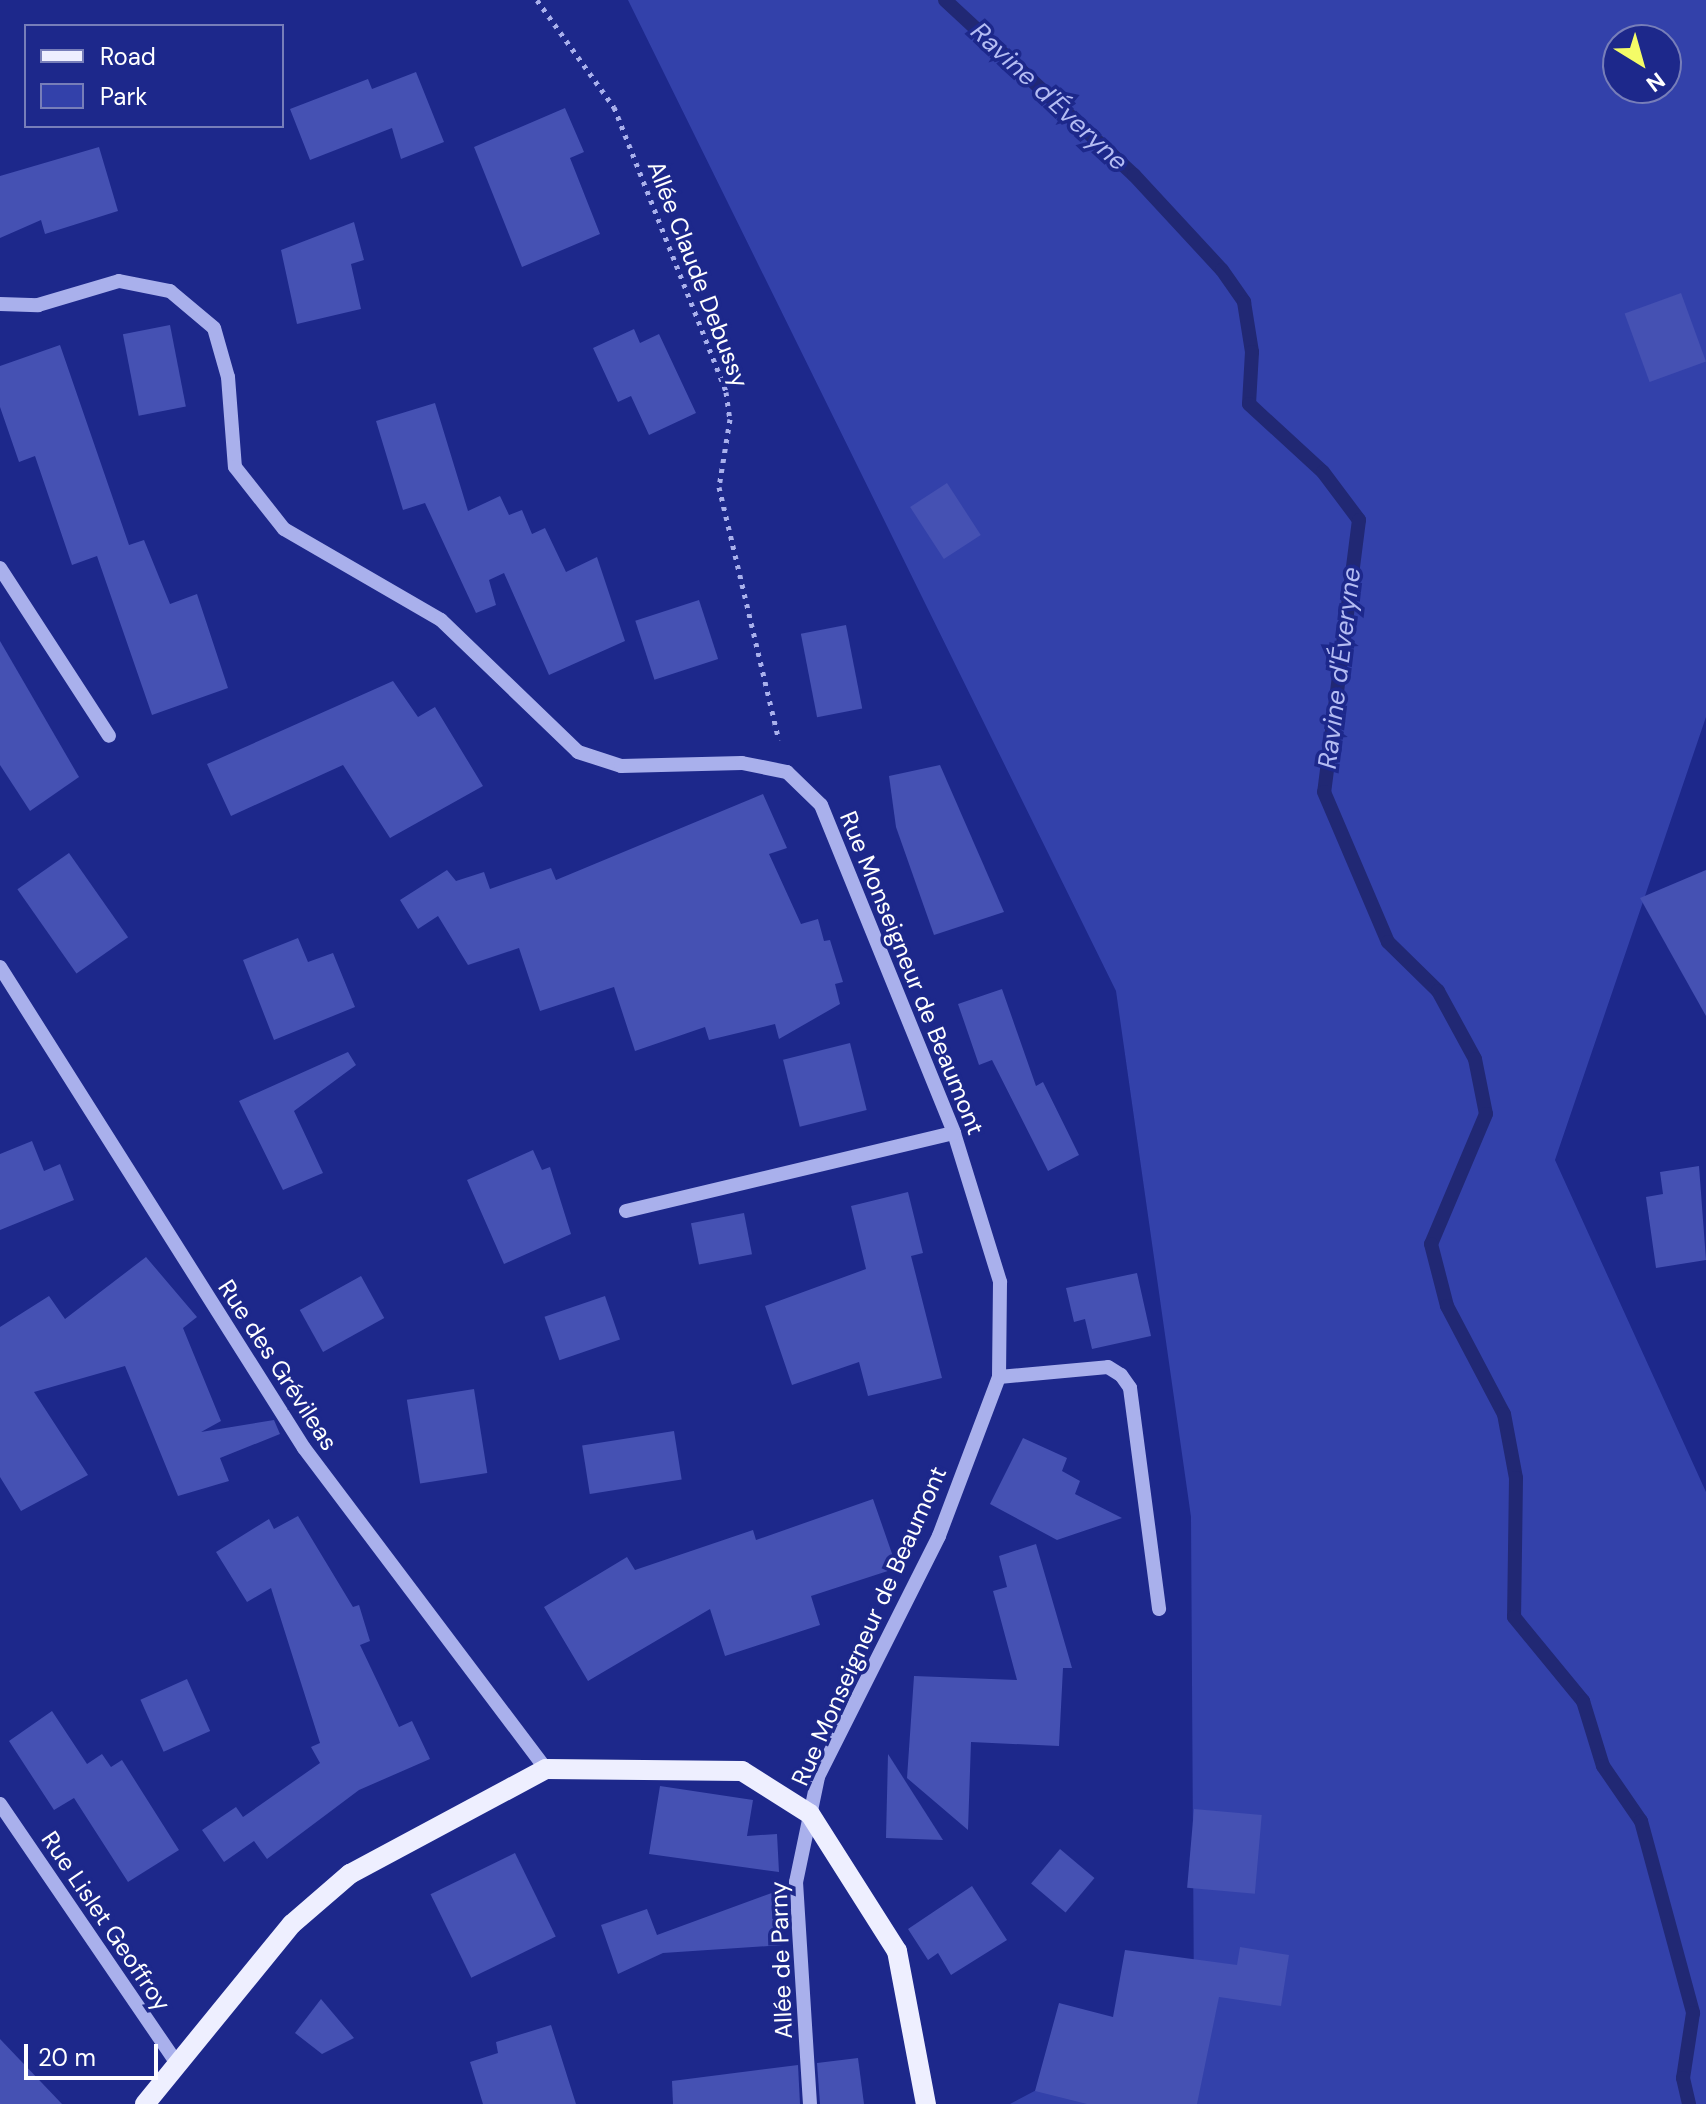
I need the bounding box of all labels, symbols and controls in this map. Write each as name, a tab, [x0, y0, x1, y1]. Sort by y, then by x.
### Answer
water label: Ravine d'Éveryne	[964, 16, 1134, 178]
legend	[24, 24, 284, 128]
north arrow	[1602, 24, 1682, 104]
text: Road	[100, 41, 156, 72]
text: N	[1640, 66, 1671, 98]
text: Park	[100, 81, 147, 112]
street label: Allée Claude Debussy	[641, 157, 755, 391]
water label: Ravine d'Éveryne	[1312, 565, 1368, 771]
street label: Rue Monseigneur de Beaumont	[834, 807, 990, 1139]
street label: Rue des Grévileas	[212, 1274, 344, 1456]
street label: Rue Monseigneur de Beaumont	[785, 1462, 953, 1790]
street label: Rue Lislet Geoffroy	[35, 1826, 177, 2016]
street label: Allée de Parny	[764, 1881, 798, 2039]
scale bar	[28, 2028, 162, 2078]
text: 20 m	[38, 2042, 96, 2073]

